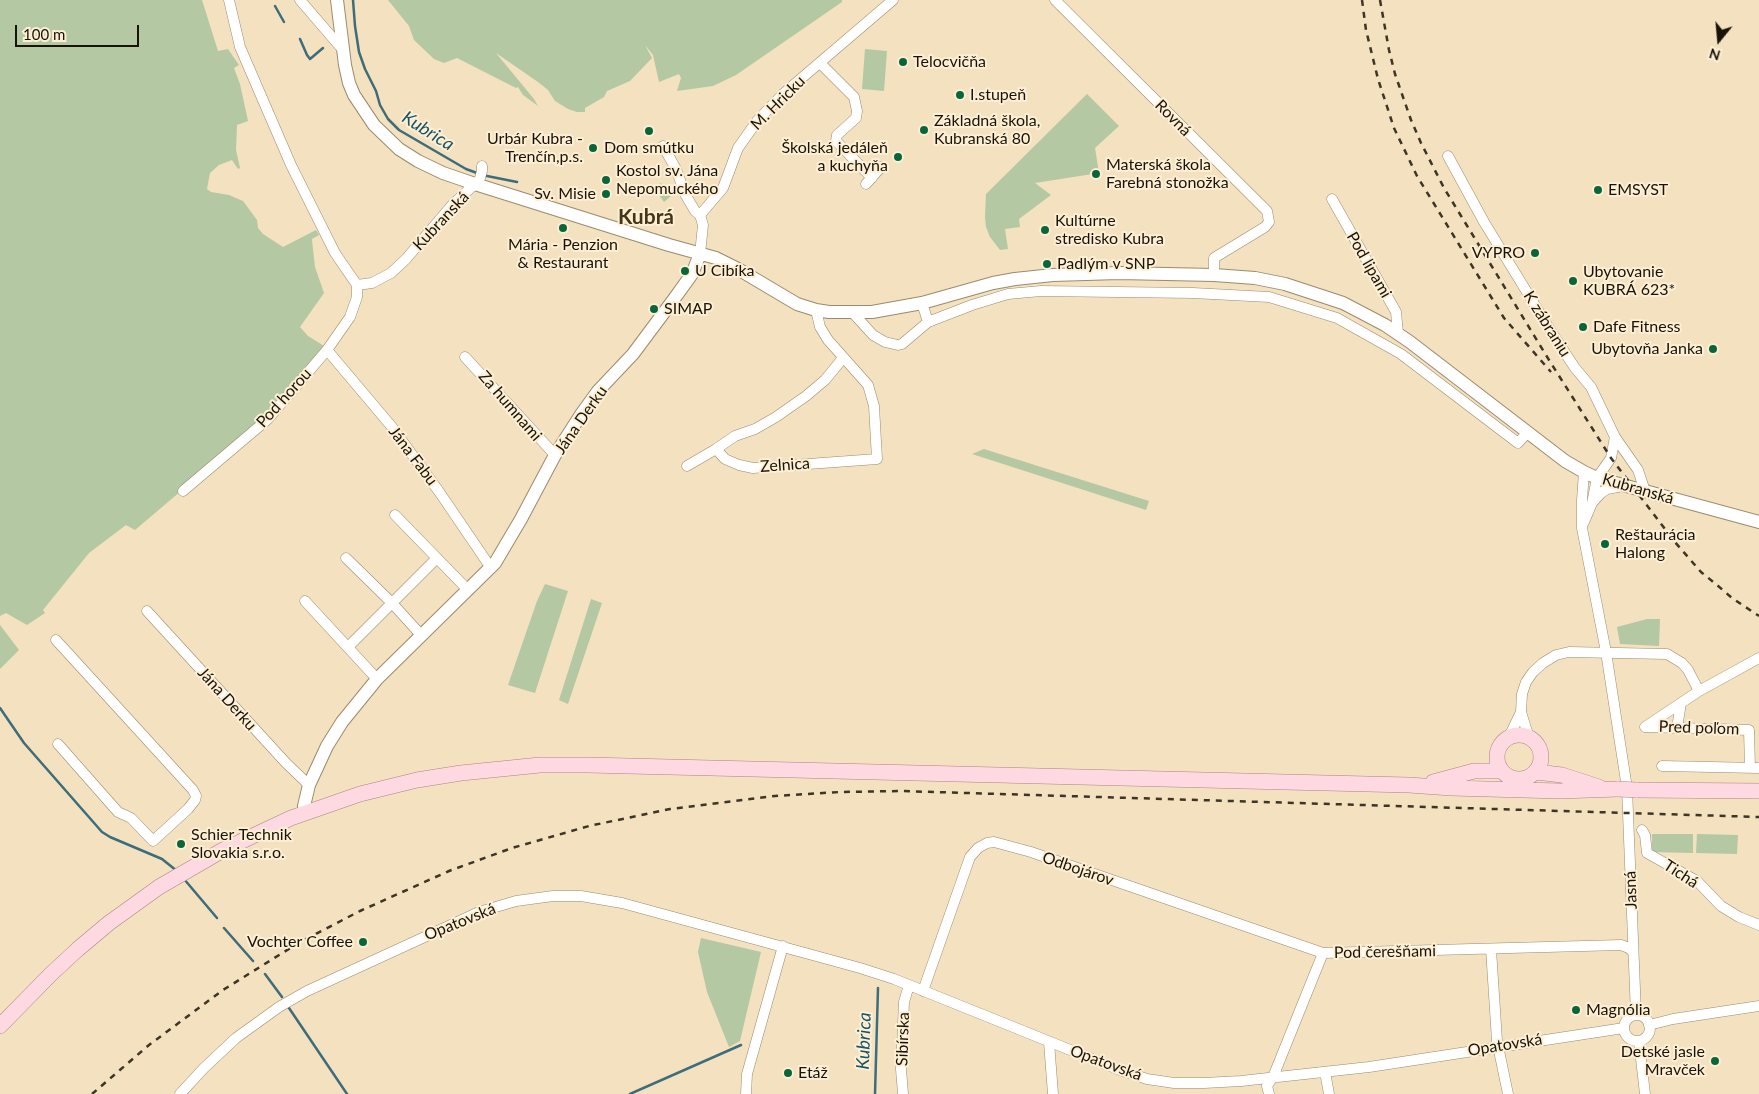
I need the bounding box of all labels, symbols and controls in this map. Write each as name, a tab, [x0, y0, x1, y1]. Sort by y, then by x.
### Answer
scale bar	[18, 15, 141, 47]
north arrow	[1694, 15, 1744, 65]
text: 100 m	[23, 25, 65, 43]
text: N	[1707, 45, 1722, 65]
place label: Telocvičňa	[913, 52, 986, 72]
marker: Telocvičňa	[897, 56, 909, 68]
street label: M. Hricku	[747, 72, 809, 134]
place label: I.stupeň	[970, 85, 1026, 105]
marker: I.stupeň	[954, 89, 966, 101]
street label: Rovná	[1151, 96, 1195, 140]
water label: Kubrica	[398, 107, 458, 155]
place label: Základná škola, Kubranská 80	[934, 111, 1040, 149]
marker: Základná škola, Kubranská 80	[918, 124, 930, 136]
marker: Dom smútku	[643, 125, 655, 137]
place label: Urbár Kubra - Trenčín,p.s.	[487, 129, 583, 167]
place label: Dom smútku	[604, 138, 694, 158]
place label: Školská jedáleň a kuchyňa	[781, 138, 888, 176]
marker: Urbár Kubra - Trenčín,p.s.	[587, 142, 599, 154]
marker: Školská jedáleň a kuchyňa	[892, 151, 904, 163]
place label: Materská škola Farebná stonožka	[1106, 155, 1229, 193]
place label: Kostol sv. Jána Nepomuckého	[616, 161, 718, 199]
marker: Materská škola Farebná stonožka	[1090, 168, 1102, 180]
marker: Kostol sv. Jána Nepomuckého	[600, 174, 612, 186]
place label: EMSYST	[1608, 180, 1668, 200]
place label: Sv. Misie	[534, 184, 596, 204]
marker: EMSYST	[1592, 184, 1604, 196]
street label: Kubranská	[409, 188, 473, 254]
marker: Sv. Misie	[600, 188, 612, 200]
district label: Kubrá	[618, 204, 674, 230]
place label: Kultúrne stredisko Kubra	[1055, 211, 1164, 249]
marker: Mária - Penzion & Restaurant	[557, 222, 569, 234]
marker: Kultúrne stredisko Kubra	[1039, 224, 1051, 236]
street label: Pod lipami	[1342, 229, 1396, 301]
place label: Mária - Penzion & Restaurant	[508, 235, 618, 273]
place label: VYPRO	[1472, 243, 1525, 263]
marker: VYPRO	[1529, 247, 1541, 259]
place label: Padlým v SNP	[1057, 254, 1155, 274]
marker: Padlým v SNP	[1041, 258, 1053, 270]
place label: U Cibíka	[695, 261, 755, 281]
place label: Ubytovanie KUBRÁ 623*	[1583, 262, 1675, 300]
marker: U Cibíka	[679, 265, 691, 277]
marker: Ubytovanie KUBRÁ 623*	[1567, 275, 1579, 287]
street label: K zábraniu	[1519, 287, 1575, 361]
place label: SIMAP	[664, 299, 712, 319]
marker: SIMAP	[648, 303, 660, 315]
place label: Dafe Fitness	[1593, 317, 1681, 337]
marker: Dafe Fitness	[1577, 321, 1589, 333]
place label: Ubytovňa Janka	[1591, 339, 1703, 359]
marker: Ubytovňa Janka	[1707, 343, 1719, 355]
street label: Pod horou	[253, 365, 315, 431]
street label: Za humnami	[474, 367, 546, 445]
street label: Jána Derku	[551, 382, 611, 458]
street label: Jána Fabu	[385, 423, 441, 489]
street label: Zelnica	[759, 454, 811, 476]
street label: Kubranská	[1600, 470, 1676, 508]
place label: Reštaurácia Halong	[1615, 525, 1696, 563]
marker: Reštaurácia Halong	[1599, 538, 1611, 550]
street label: Jána Derku	[194, 663, 260, 735]
street label: Pred poľom	[1658, 717, 1740, 739]
place label: Schier Technik Slovakia s.r.o.	[191, 825, 292, 863]
marker: Schier Technik Slovakia s.r.o.	[175, 838, 187, 850]
street label: Odbojárov	[1040, 848, 1116, 890]
street label: Tichá	[1660, 856, 1702, 892]
street label: Jasná	[1621, 871, 1641, 909]
street label: Opatovská	[422, 899, 498, 945]
place label: Vochter Coffee	[247, 932, 353, 952]
marker: Vochter Coffee	[357, 936, 369, 948]
street label: Pod čerešňami	[1334, 942, 1436, 962]
place label: Magnólia	[1586, 1000, 1650, 1020]
marker: Magnólia	[1570, 1004, 1582, 1016]
water label: Kubrica	[852, 1012, 876, 1070]
street label: Sibírska	[892, 1012, 914, 1066]
street label: Opatovská	[1466, 1030, 1544, 1060]
street label: Opatovská	[1067, 1041, 1145, 1085]
place label: Detské jasle Mravček	[1621, 1042, 1705, 1080]
marker: Detské jasle Mravček	[1709, 1055, 1721, 1067]
place label: Etáž	[798, 1063, 828, 1083]
marker: Etáž	[782, 1067, 794, 1079]

